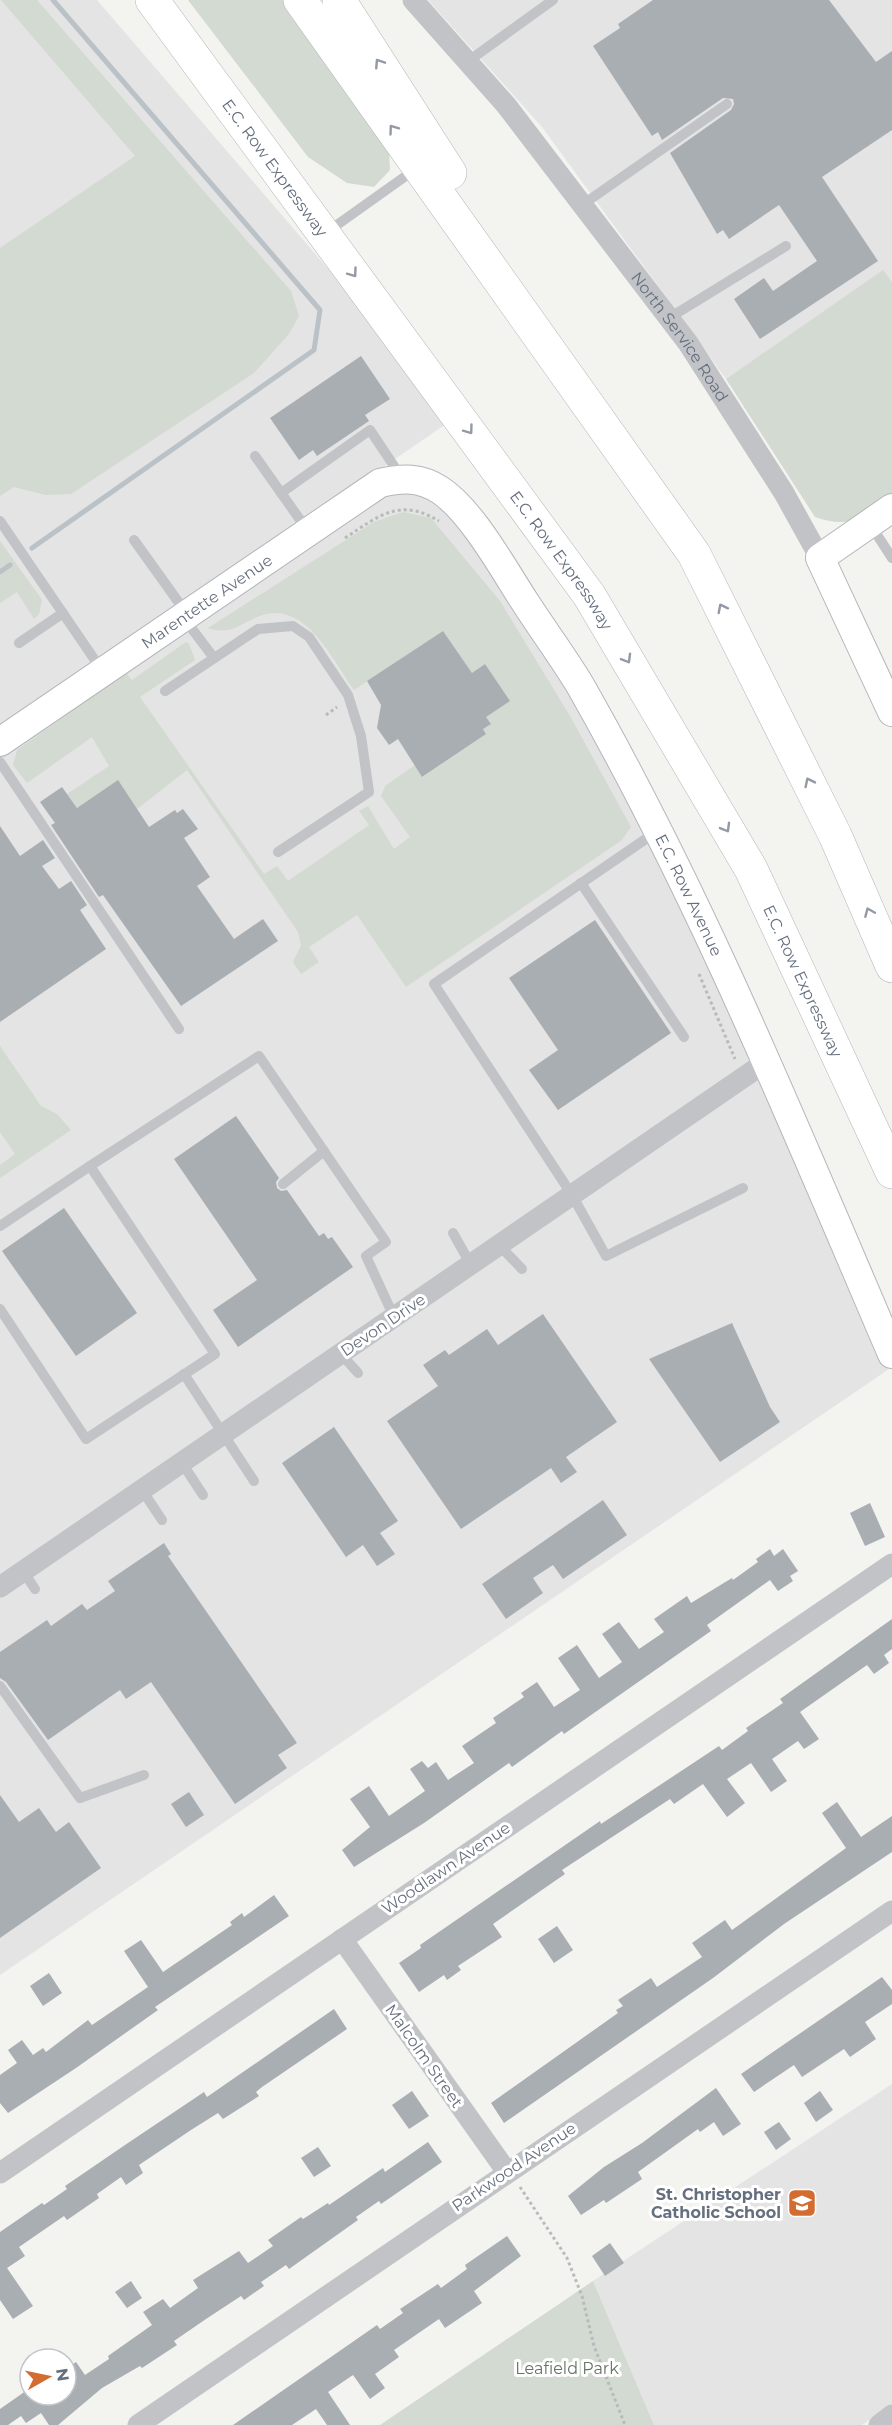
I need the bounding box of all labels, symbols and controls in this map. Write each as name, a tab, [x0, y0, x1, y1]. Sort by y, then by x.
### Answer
one-way arrow	[375, 58, 386, 69]
street label: E.C. Row Expressway	[218, 95, 332, 240]
one-way arrow	[389, 125, 400, 136]
one-way arrow	[346, 267, 357, 278]
street label: North Service Road	[627, 268, 732, 405]
one-way arrow	[462, 424, 473, 435]
street label: E.C. Row Expressway	[506, 487, 617, 633]
street label: Marentette Avenue	[138, 550, 276, 652]
one-way arrow	[717, 603, 729, 614]
one-way arrow	[620, 653, 632, 664]
one-way arrow	[805, 778, 817, 789]
one-way arrow	[719, 822, 730, 832]
street label: E.C. Row Avenue	[652, 831, 727, 959]
street label: E.C. Row Expressway	[760, 902, 847, 1060]
one-way arrow	[864, 908, 876, 919]
street label: Devon Drive	[337, 1290, 429, 1360]
street label: Woodlawn Avenue	[378, 1818, 514, 1918]
street label: Malcolm Street	[381, 2001, 467, 2112]
street label: Parkwood Avenue	[448, 2118, 580, 2216]
place label: St. Christopher Catholic School	[651, 2185, 781, 2222]
school or university icon: St. Christopher Catholic School	[786, 2187, 818, 2219]
north arrow	[18, 2347, 78, 2407]
park label: Leafield Park	[515, 2359, 619, 2378]
text: N	[52, 2367, 73, 2383]

